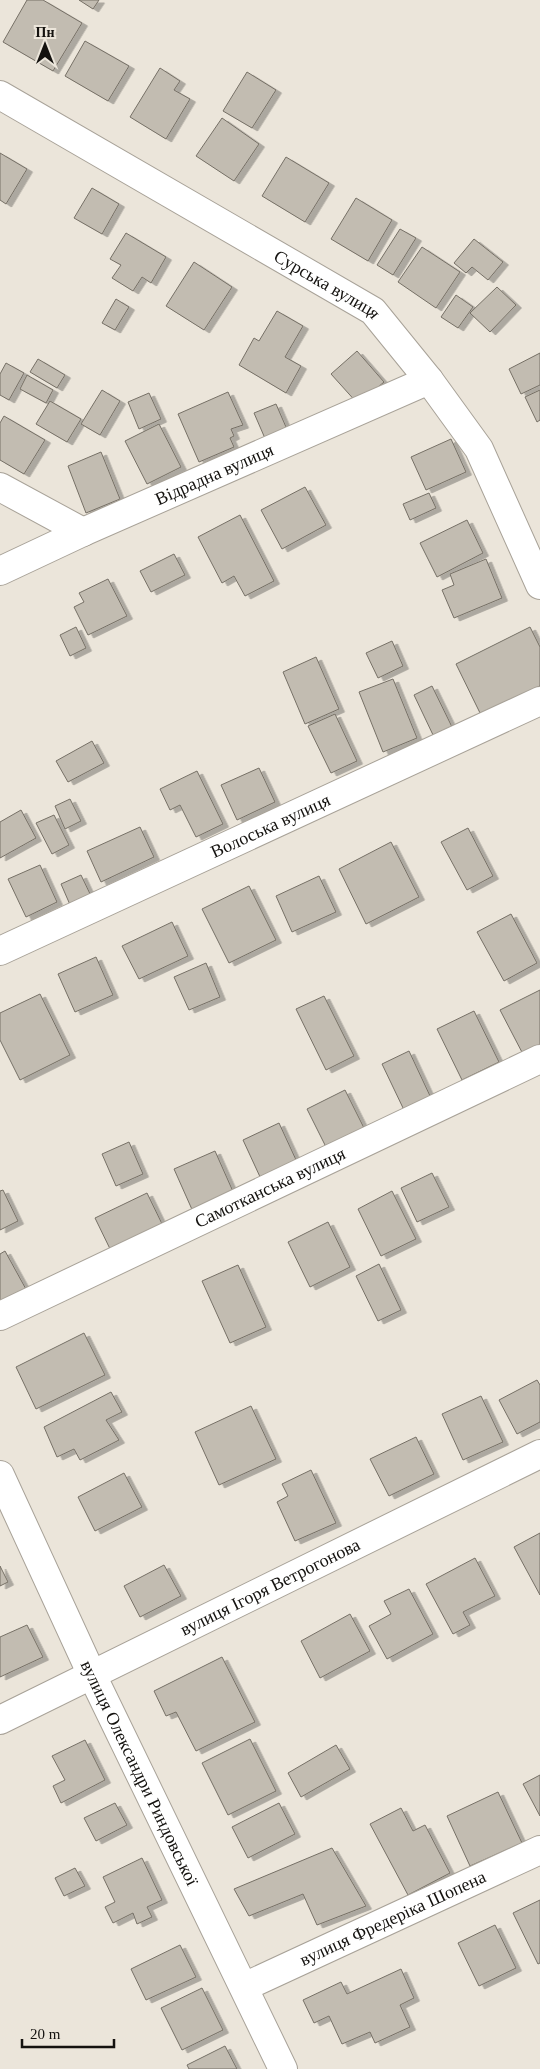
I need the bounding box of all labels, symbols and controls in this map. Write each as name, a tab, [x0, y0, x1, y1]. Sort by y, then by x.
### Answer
north arrow	[20, 20, 70, 70]
text: Пн	[36, 25, 54, 40]
street label: Сурська вулиця	[270, 246, 385, 322]
street label: Відрадна вулиця	[152, 440, 276, 509]
street label: Волоська вулиця	[208, 790, 333, 862]
street label: Самотканська вулиця	[192, 1143, 348, 1232]
street label: вулиця Ігоря Ветрогонова	[177, 1534, 363, 1640]
street label: вулиця Олександри Риндовської	[77, 1657, 202, 1889]
street label: вулиця Фредеріка Шопена	[297, 1866, 489, 1970]
scale bar	[22, 2016, 115, 2048]
text: 20 m	[30, 2026, 61, 2042]

